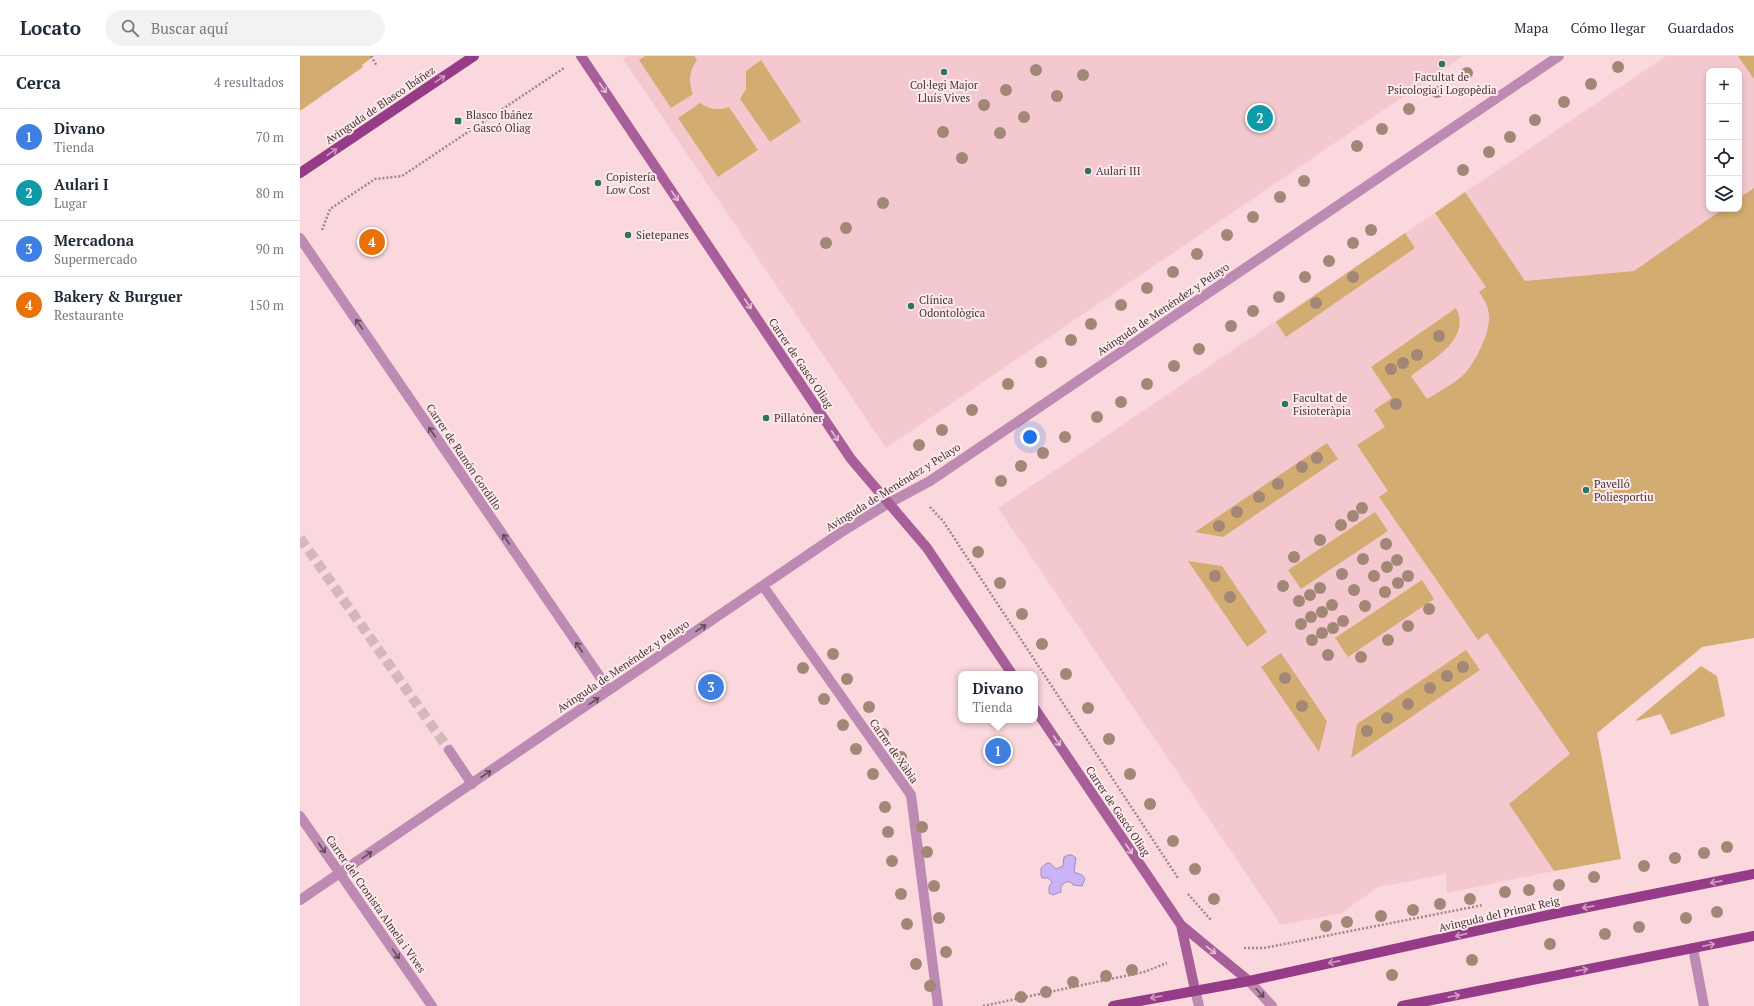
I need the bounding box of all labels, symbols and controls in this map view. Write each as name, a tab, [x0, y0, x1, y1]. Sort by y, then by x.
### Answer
search box	[105, 10, 385, 46]
text: Locato	[20, 15, 81, 40]
icon: search	[119, 17, 141, 39]
text: Buscar aquí	[151, 18, 228, 38]
text: Mapa	[1514, 18, 1549, 37]
text: Cómo llegar	[1571, 18, 1645, 37]
text: Guardados	[1667, 18, 1734, 37]
marker: Facultat de Psicologia i Logopèdia	[1437, 59, 1447, 69]
street label: Avinguda de Blasco Ibáñez	[322, 63, 438, 147]
marker: Col·legi Major Lluís Vives	[939, 67, 949, 77]
map controls	[1706, 68, 1742, 212]
button: +	[1706, 68, 1742, 104]
place label: Facultat de Psicologia i Logopèdia	[1387, 70, 1497, 97]
text: Cerca	[16, 71, 61, 94]
text: 4 resultados	[214, 73, 284, 91]
one-way arrow	[434, 75, 445, 83]
place label: Col·legi Major Lluís Vives	[910, 78, 979, 105]
one-way arrow	[599, 82, 607, 93]
pin: 2	[1247, 103, 1273, 133]
button: −	[1706, 104, 1742, 140]
place label: Blasco Ibáñez - Gascó Oliag	[466, 108, 533, 135]
marker: Blasco Ibáñez - Gascó Oliag	[453, 116, 463, 126]
text: Divano	[54, 118, 105, 138]
text: 1	[25, 128, 33, 146]
text: 70 m	[256, 128, 284, 146]
text: Tienda	[54, 138, 94, 156]
button: locate	[1706, 140, 1742, 176]
one-way arrow	[327, 147, 338, 156]
place label: Aulari III	[1096, 164, 1141, 178]
marker: Aulari III	[1083, 166, 1093, 176]
place label: Copistería Low Cost	[606, 170, 656, 197]
text: Aulari I	[54, 174, 109, 194]
button: layers	[1706, 176, 1742, 212]
marker: Copistería Low Cost	[593, 178, 603, 188]
text: 2	[25, 184, 33, 202]
text: 80 m	[256, 184, 284, 202]
one-way arrow	[671, 191, 679, 202]
text: Lugar	[54, 194, 87, 212]
pin: 4	[359, 227, 385, 257]
place label: Sietepanes	[636, 228, 689, 242]
text: Mercadona	[54, 230, 134, 250]
marker: Sietepanes	[623, 230, 633, 240]
text: 3	[25, 240, 33, 258]
text: 90 m	[256, 240, 284, 258]
text: Supermercado	[54, 250, 137, 268]
street label: Avinguda de Menéndez y Pelayo	[1094, 259, 1232, 359]
text: Bakery & Burguer	[54, 286, 183, 306]
place label: Clínica Odontològica	[919, 293, 986, 320]
text: 4	[25, 296, 33, 314]
text: 150 m	[249, 296, 284, 314]
one-way arrow	[743, 299, 752, 310]
marker: Clínica Odontològica	[906, 301, 916, 311]
text: Restaurante	[54, 306, 124, 324]
street label: Carrer de Gascó Oliag	[766, 315, 836, 411]
one-way arrow	[355, 319, 363, 330]
place label: Facultat de Fisioteràpia	[1293, 391, 1351, 418]
marker: Facultat de Fisioteràpia	[1280, 399, 1290, 409]
street label: Carrer de Ramón Gordillo	[423, 401, 505, 513]
place label: Pillatóner	[774, 411, 823, 425]
marker: Pillatóner	[761, 413, 771, 423]
one-way arrow	[428, 427, 436, 438]
your location	[1020, 427, 1040, 447]
one-way arrow	[831, 430, 839, 441]
street label: Avinguda de Menéndez y Pelayo	[823, 440, 963, 534]
place label: Pavelló Poliesportiu	[1594, 477, 1654, 504]
marker: Pavelló Poliesportiu	[1581, 485, 1591, 495]
one-way arrow	[502, 534, 510, 545]
street label: Avinguda de Menéndez y Pelayo	[554, 616, 692, 716]
one-way arrow	[695, 624, 706, 632]
one-way arrow	[575, 642, 583, 653]
popup	[958, 671, 1038, 723]
pin: 3	[698, 672, 724, 702]
text: Divano	[972, 678, 1024, 698]
one-way arrow	[588, 697, 599, 705]
text: Tienda	[972, 698, 1013, 716]
street label: Carrer de Xàbia	[867, 716, 922, 786]
one-way arrow	[1053, 735, 1061, 746]
pin: 1	[985, 736, 1011, 766]
street label: Carrer de Gascó Oliag	[1083, 763, 1153, 859]
one-way arrow	[480, 770, 491, 778]
street label: Carrer del Cronista Almela i Vives	[323, 832, 429, 976]
one-way arrow	[318, 842, 326, 853]
one-way arrow	[1125, 843, 1133, 854]
one-way arrow	[361, 851, 372, 859]
one-way arrow	[1710, 878, 1723, 886]
street label: Avinguda del Primat Reig	[1437, 893, 1561, 935]
one-way arrow	[1582, 904, 1595, 912]
one-way arrow	[1455, 931, 1468, 939]
one-way arrow	[1702, 941, 1715, 949]
one-way arrow	[1206, 945, 1217, 954]
one-way arrow	[392, 949, 400, 960]
one-way arrow	[1328, 959, 1341, 967]
one-way arrow	[1575, 966, 1588, 974]
one-way arrow	[1256, 988, 1265, 999]
one-way arrow	[1447, 991, 1460, 999]
one-way arrow	[1150, 993, 1163, 1001]

